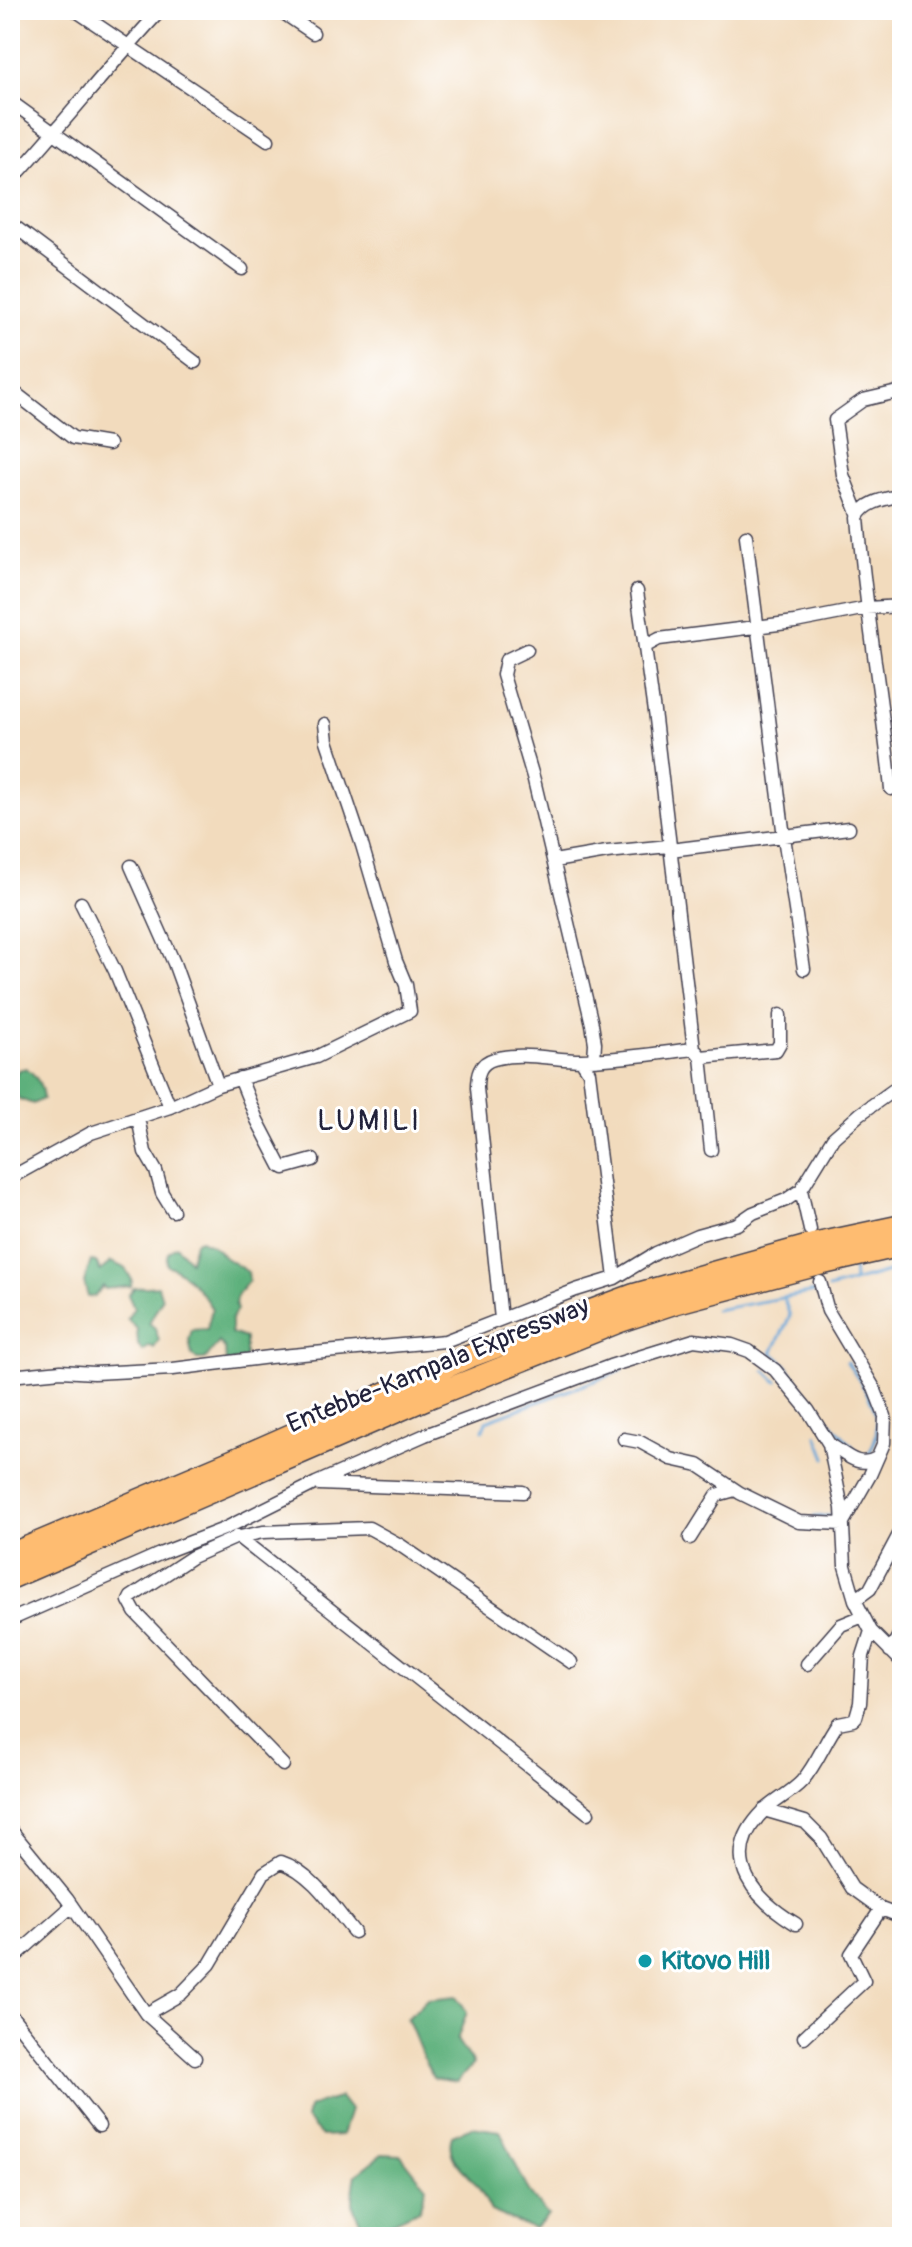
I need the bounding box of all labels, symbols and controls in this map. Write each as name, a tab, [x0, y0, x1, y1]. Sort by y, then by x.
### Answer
district label: LUMILI	[317, 1102, 421, 1139]
street label: Entebbe-Kampala Expressway	[282, 1290, 594, 1440]
place label: Kitovo Hill	[661, 1945, 771, 1977]
marker: Kitovo Hill	[636, 1952, 654, 1970]

